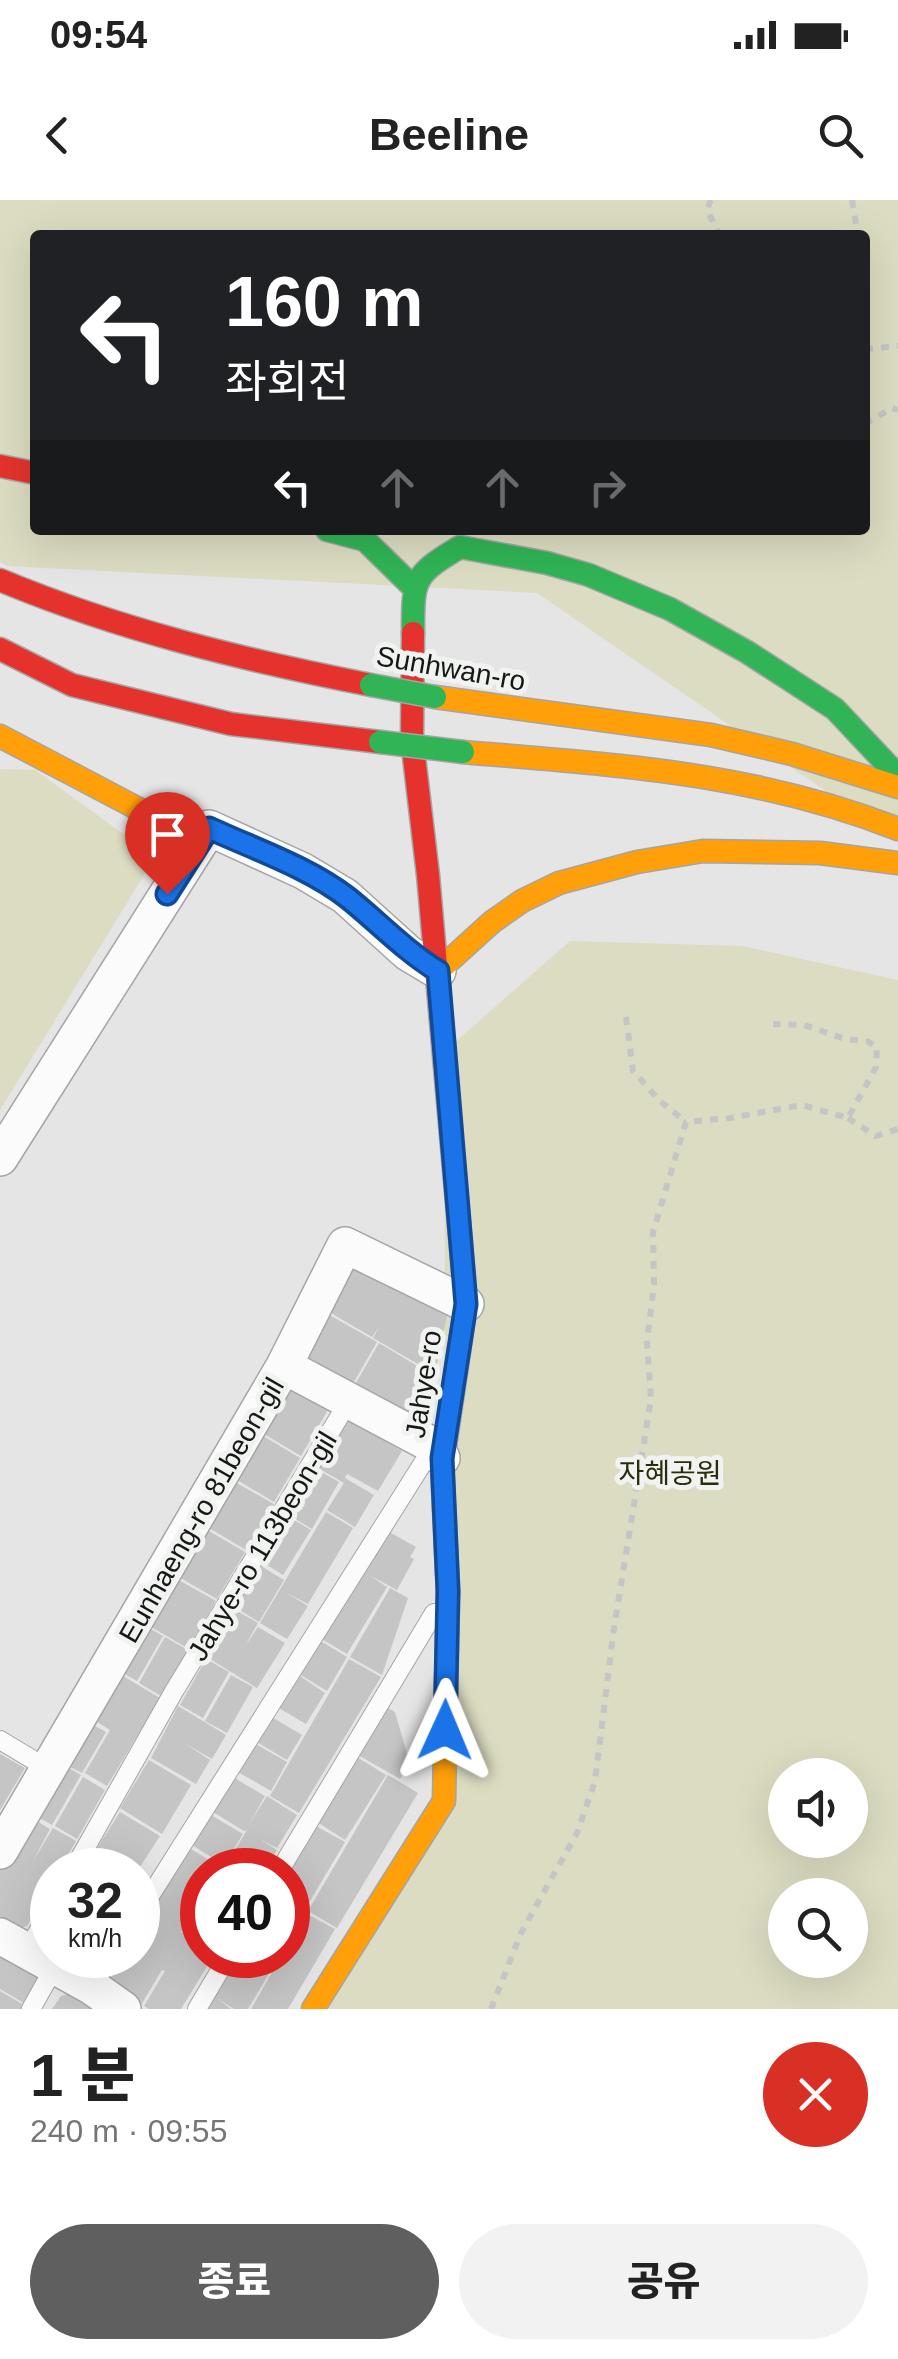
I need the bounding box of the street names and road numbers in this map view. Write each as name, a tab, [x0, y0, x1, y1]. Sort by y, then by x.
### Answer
street label: Sunhwan-ro	[374, 640, 528, 697]
street label: Jahye-ro	[400, 1328, 447, 1440]
street label: Eunhaeng-ro 81beon-gil	[113, 1372, 290, 1648]
street label: Jahye-ro 113beon-gil	[182, 1426, 343, 1666]

